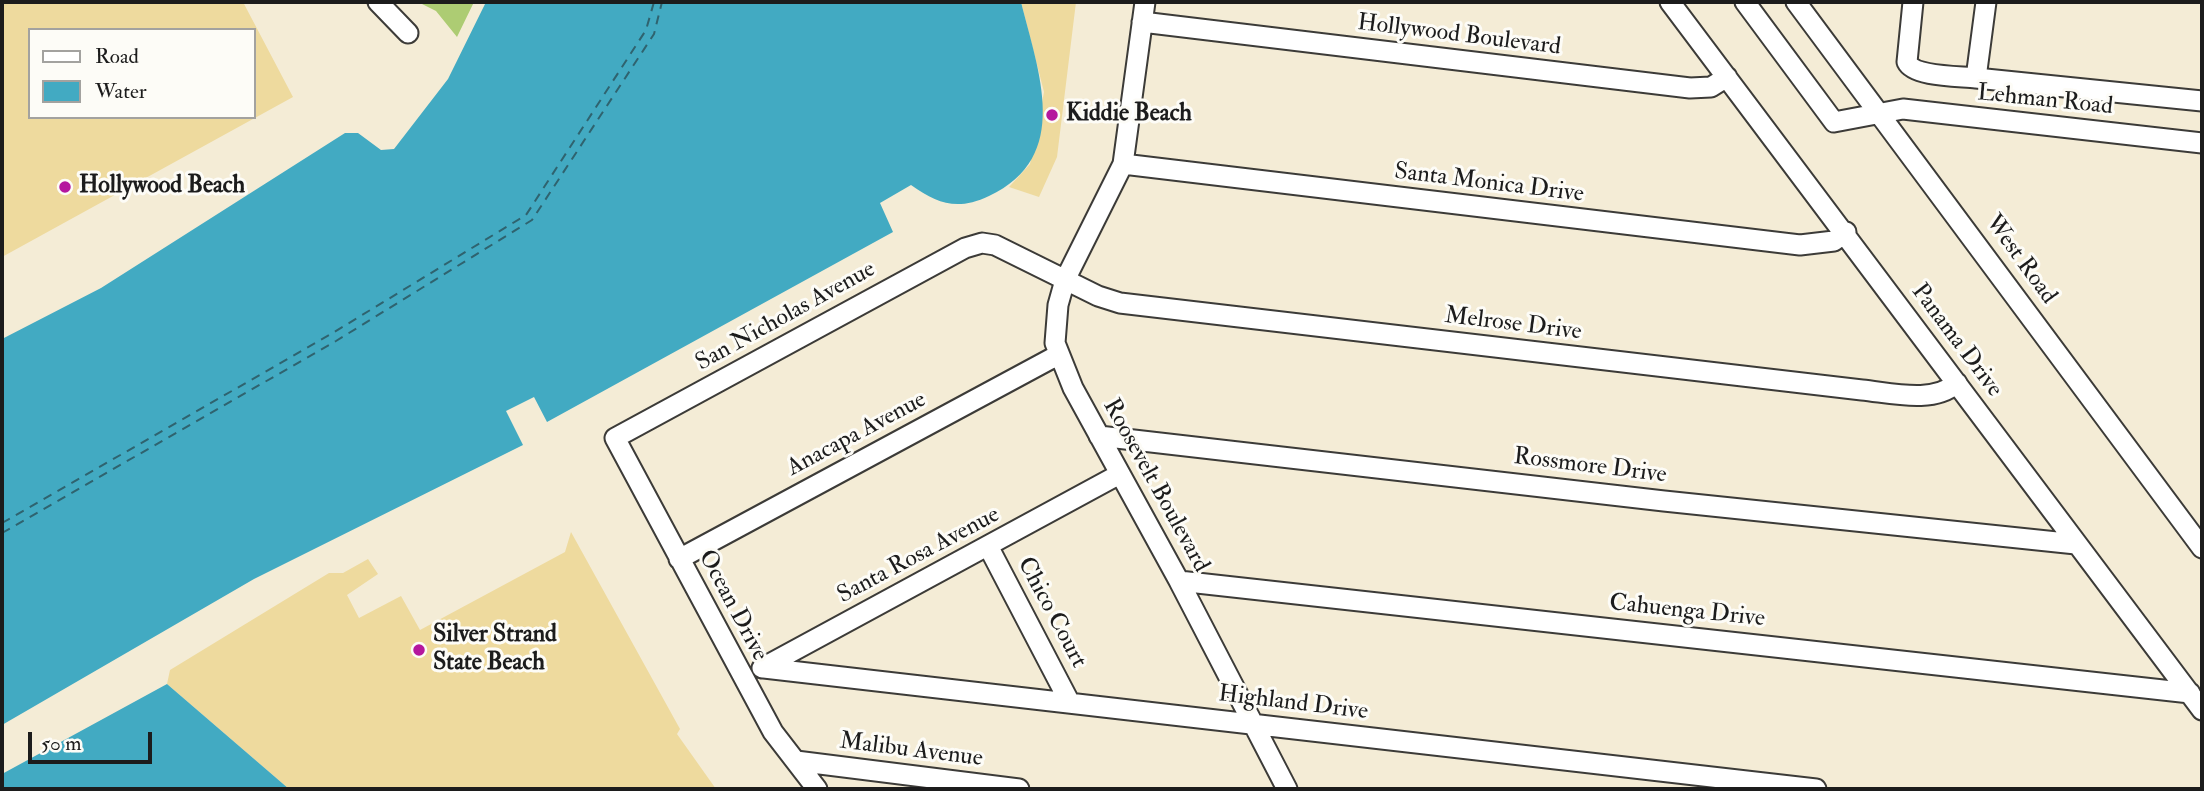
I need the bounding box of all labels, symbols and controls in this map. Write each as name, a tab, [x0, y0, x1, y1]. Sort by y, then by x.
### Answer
street label: Hollywood Boulevard	[1356, 9, 1562, 63]
legend	[28, 28, 256, 119]
text: Road	[95, 43, 139, 70]
text: Water	[95, 78, 147, 105]
street label: Lehman Road	[1976, 80, 2114, 122]
place label: Kiddie Beach	[1066, 101, 1192, 129]
marker: Kiddie Beach	[1044, 107, 1060, 123]
street label: Santa Monica Drive	[1393, 158, 1585, 210]
place label: Hollywood Beach	[79, 173, 245, 201]
marker: Hollywood Beach	[57, 179, 73, 195]
street label: West Road	[1978, 210, 2062, 310]
street label: San Nicholas Avenue	[691, 256, 881, 378]
street label: Panama Drive	[1904, 279, 2008, 403]
street label: Melrose Drive	[1443, 302, 1583, 348]
street label: Anacapa Avenue	[782, 386, 932, 484]
street label: Roosevelt Boulevard	[1095, 394, 1215, 578]
street label: Rossmore Drive	[1512, 443, 1668, 491]
street label: Santa Rosa Avenue	[833, 501, 1005, 611]
street label: Ocean Drive	[691, 546, 773, 666]
street label: Chico Court	[1010, 553, 1092, 673]
street label: Cahuenga Drive	[1608, 590, 1766, 634]
place label: Silver Strand State Beach	[433, 622, 557, 678]
marker: Silver Strand State Beach	[411, 642, 427, 658]
street label: Highland Drive	[1217, 681, 1369, 727]
scale bar	[32, 718, 156, 762]
street label: Malibu Avenue	[838, 728, 984, 774]
text: 50 m	[41, 730, 82, 757]

